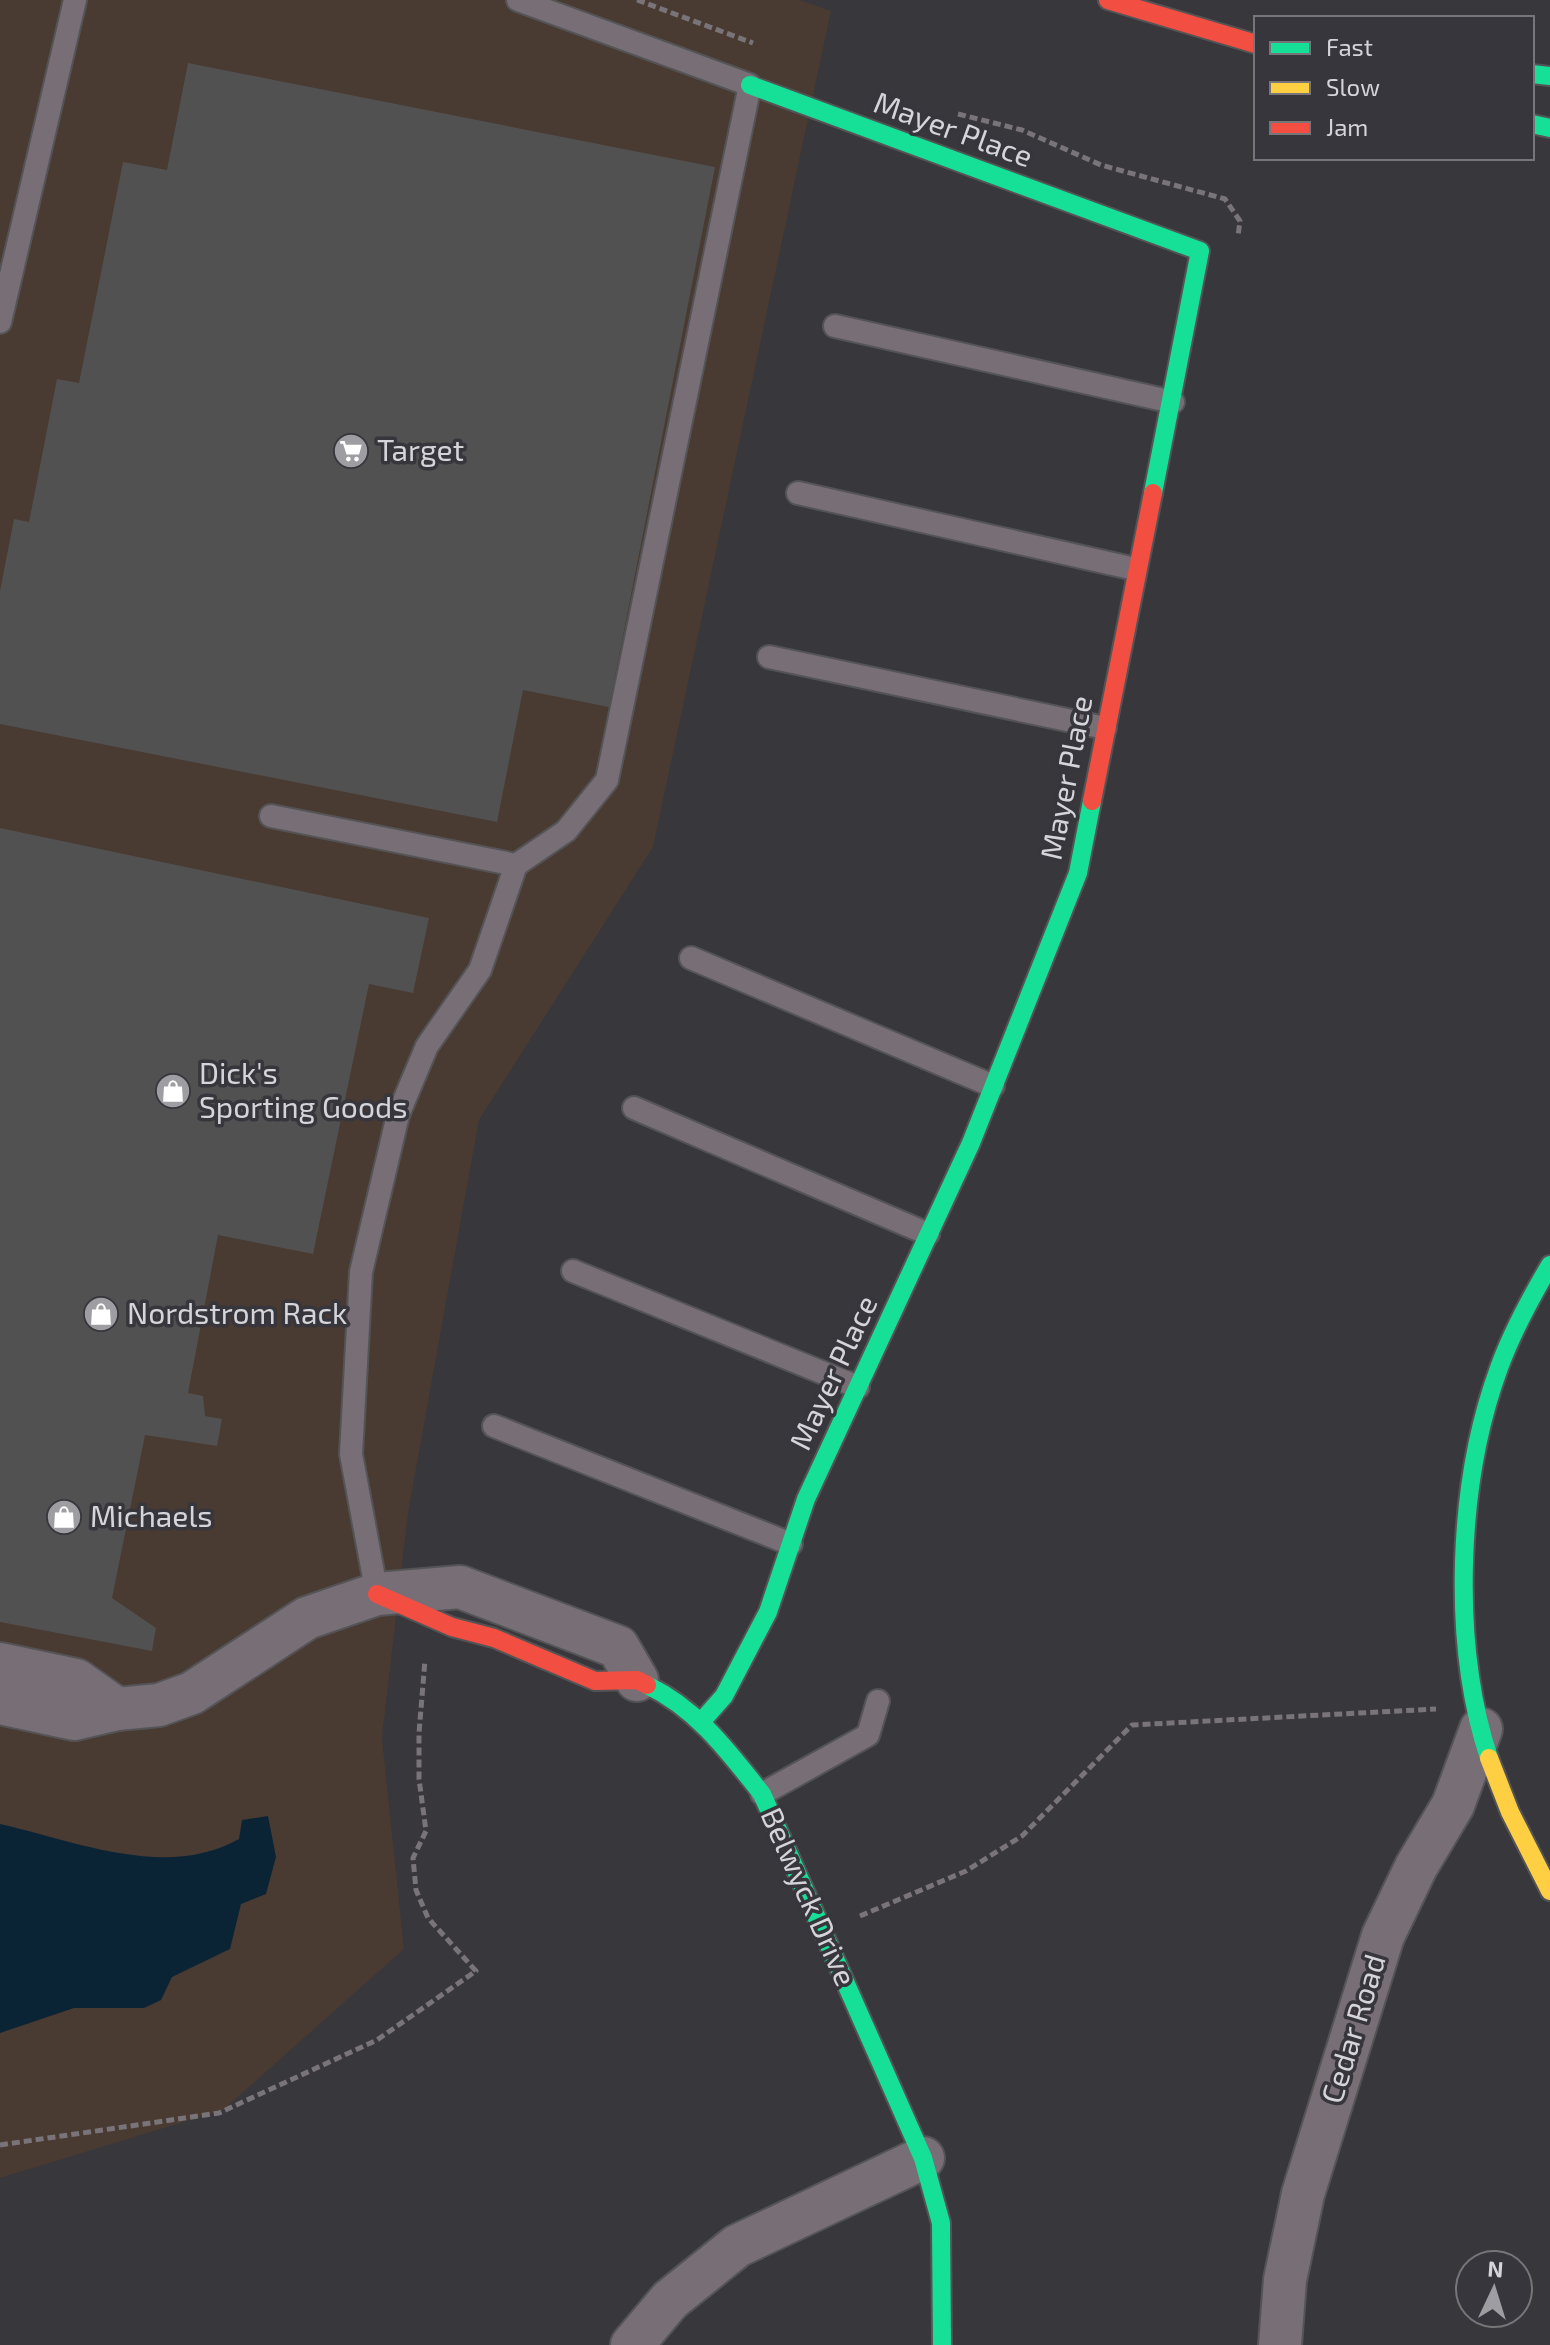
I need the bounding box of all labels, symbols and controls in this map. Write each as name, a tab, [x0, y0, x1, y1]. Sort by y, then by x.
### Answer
legend	[1254, 16, 1534, 160]
text: Fast	[1326, 32, 1373, 61]
text: Slow	[1326, 72, 1380, 101]
street label: Mayer Place	[869, 83, 1038, 173]
text: Jam	[1326, 112, 1368, 141]
place label: Target	[377, 431, 464, 467]
supermarket icon: Target	[332, 432, 370, 470]
street label: Mayer Place	[1032, 693, 1099, 863]
place label: Dick's Sporting Goods	[199, 1054, 407, 1124]
shop icon: Dick's Sporting Goods	[154, 1072, 192, 1110]
street label: Mayer Place	[781, 1289, 884, 1455]
place label: Nordstrom Rack	[127, 1294, 347, 1330]
shop icon: Nordstrom Rack	[82, 1295, 120, 1333]
place label: Michaels	[90, 1497, 213, 1533]
shop icon: Michaels	[45, 1498, 83, 1536]
street label: Belwyck Drive	[755, 1802, 865, 1991]
street label: Cedar Road	[1312, 1949, 1392, 2107]
north arrow	[1454, 2249, 1534, 2329]
text: N	[1487, 2255, 1504, 2282]

